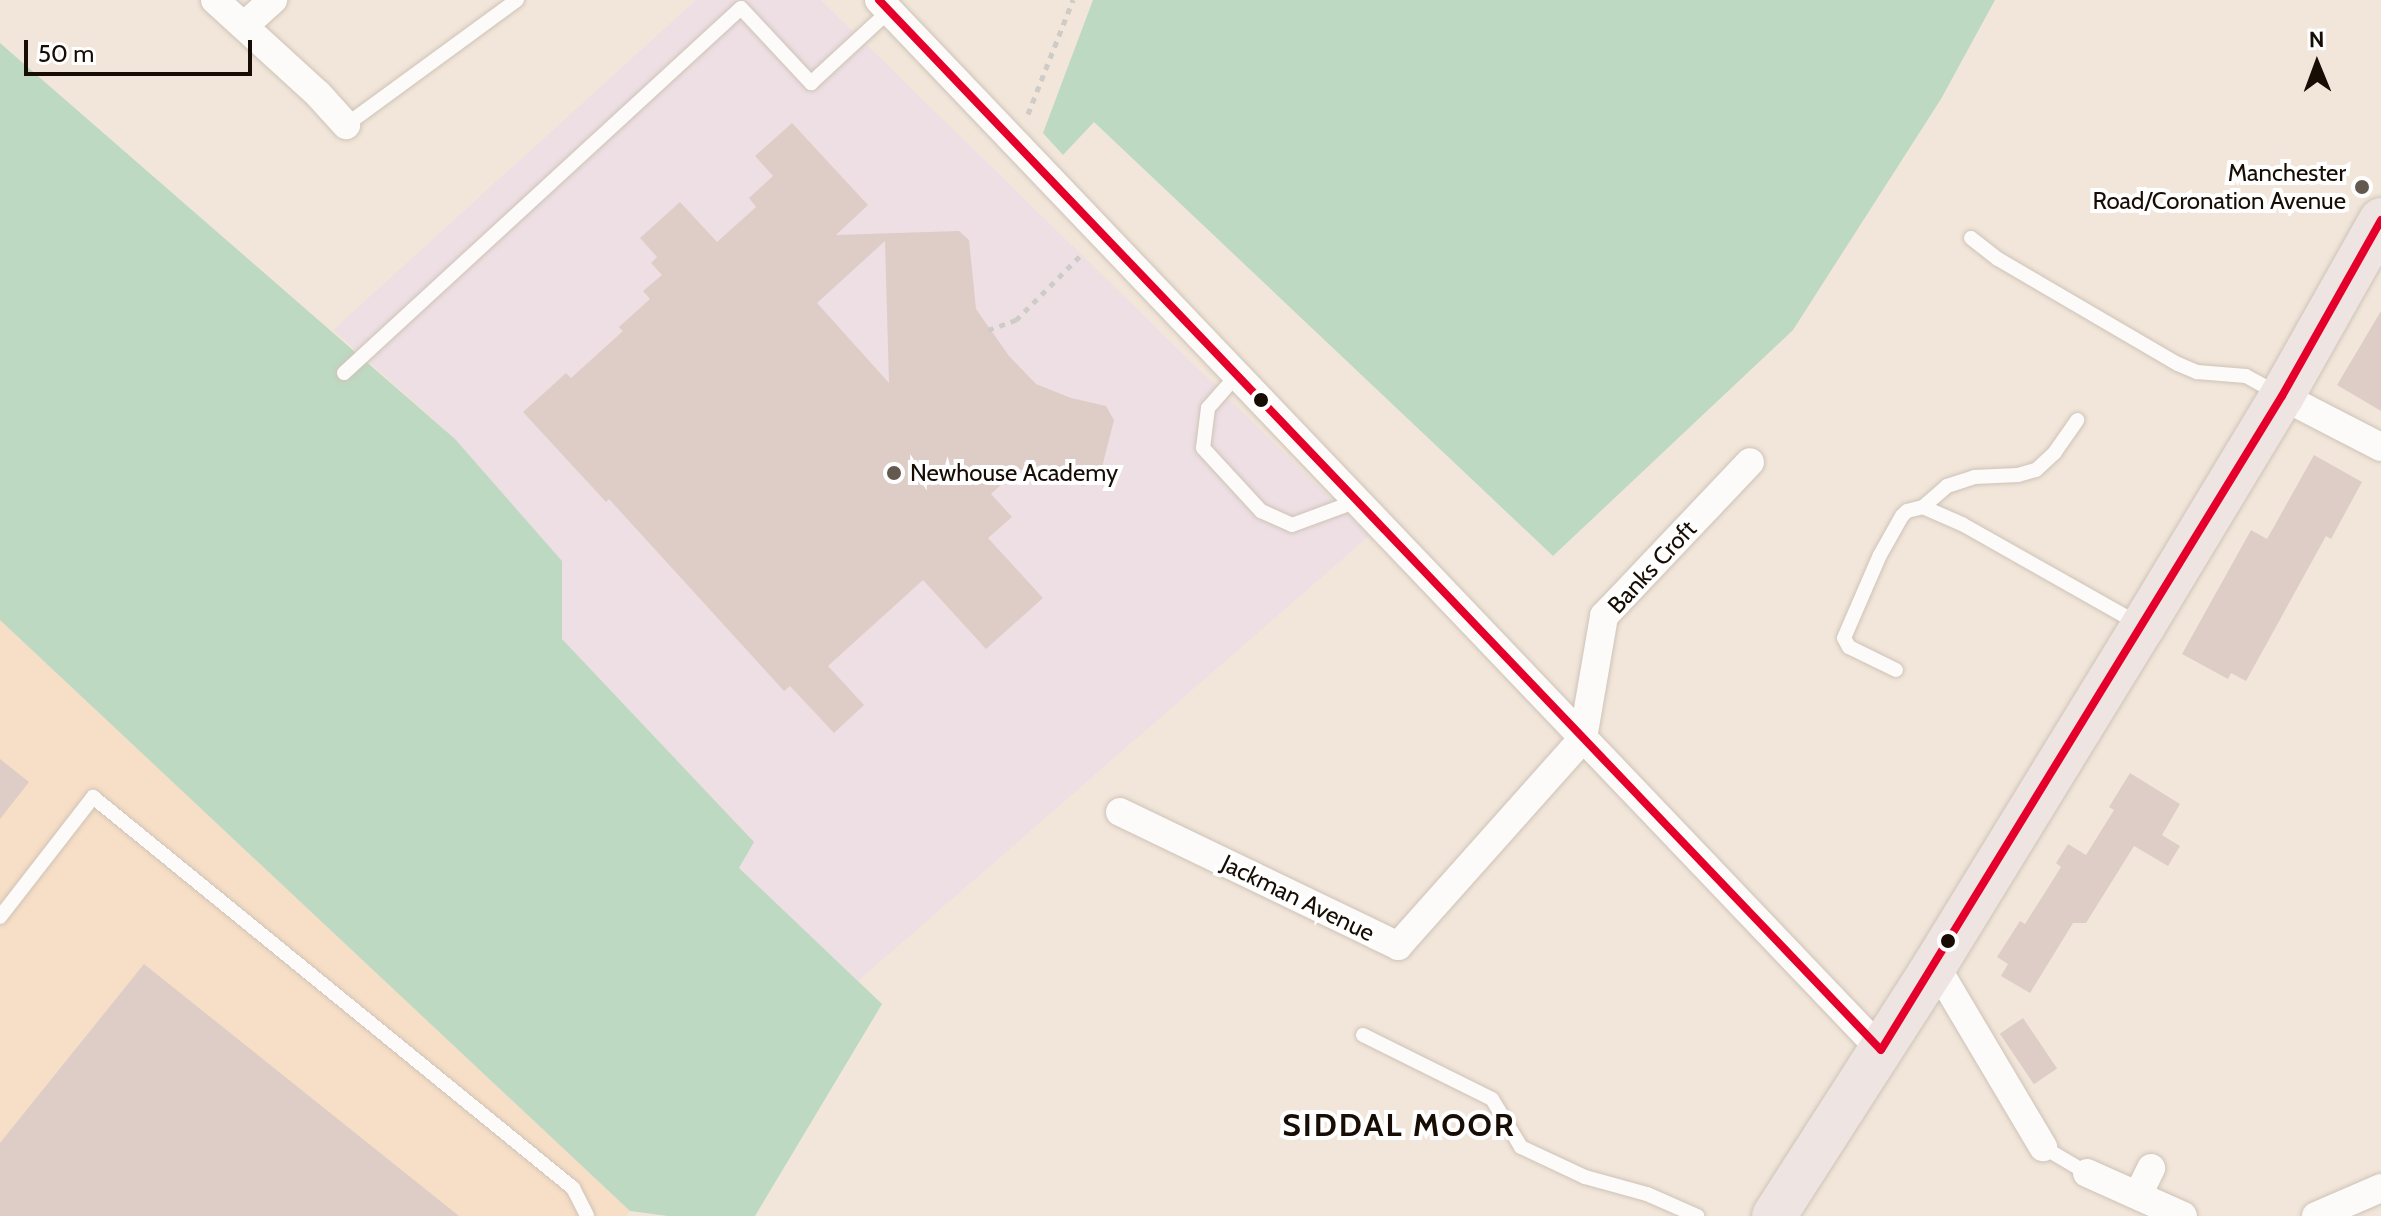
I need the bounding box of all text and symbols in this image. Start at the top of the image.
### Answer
scale bar [28,24,256,74]
north arrow [2277,24,2357,104]
text: N [2309,26,2325,53]
text: 50 m [38,39,94,68]
place label: Manchester Road/Coronation Avenue [2092,159,2346,215]
marker: Manchester Road/Coronation Avenue [2353,178,2371,196]
unlabelled marker [1253,392,1269,408]
place label: Newhouse Academy [910,459,1118,487]
marker: Newhouse Academy [885,464,903,482]
street label: Banks Croft [1602,515,1702,619]
street label: Jackman Avenue [1217,849,1379,947]
unlabelled marker [1940,933,1956,949]
district label: SIDDAL MOOR [1282,1106,1516,1144]

